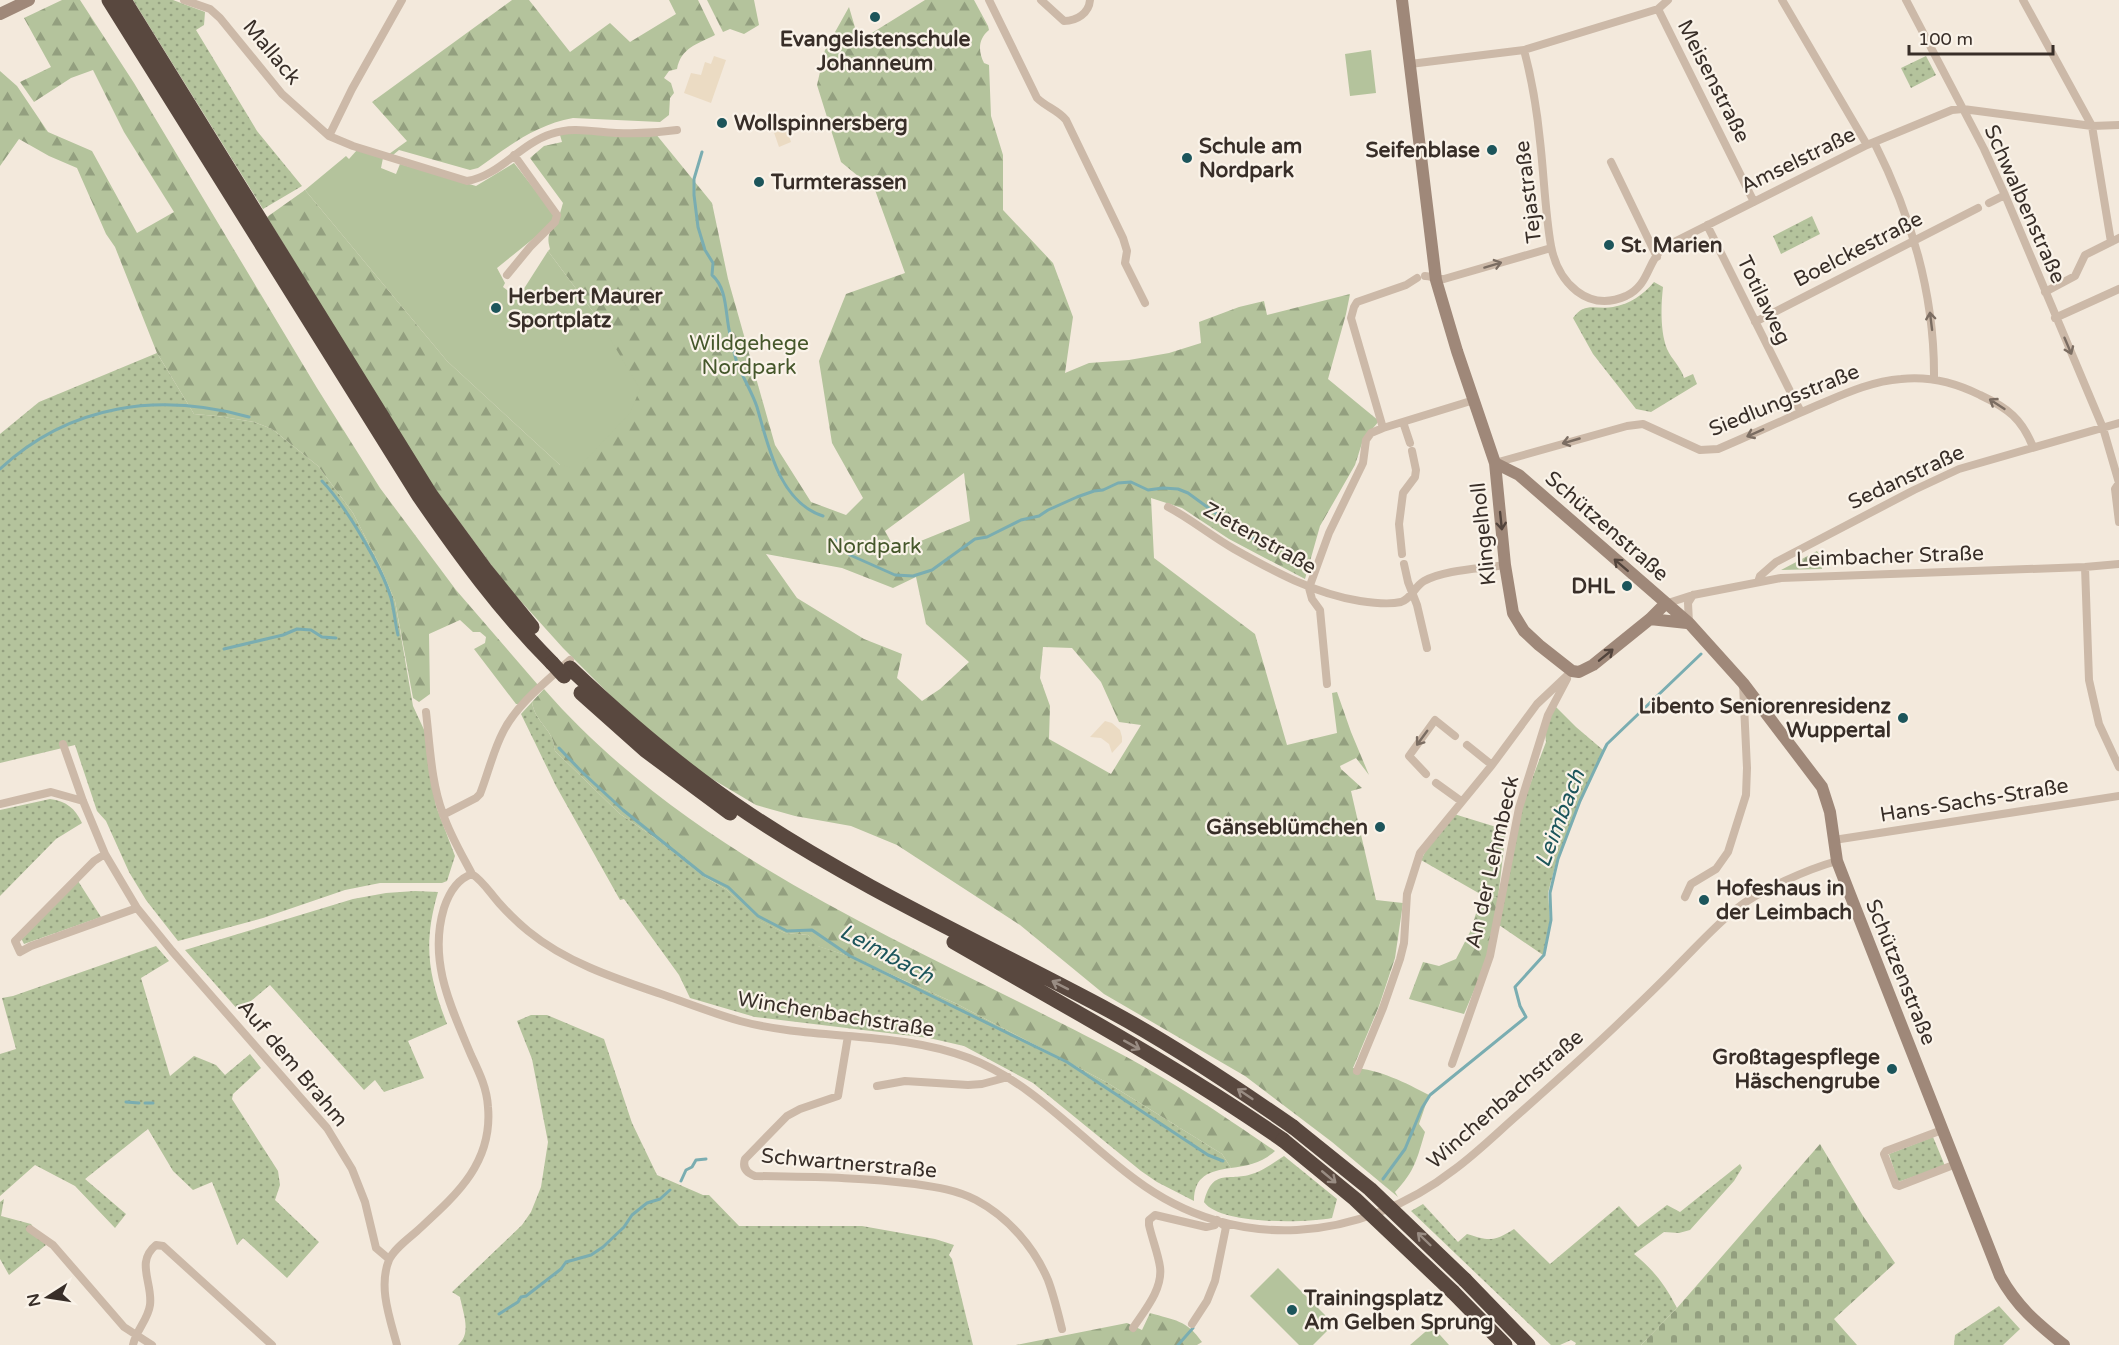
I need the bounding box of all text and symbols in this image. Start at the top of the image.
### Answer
marker: Evangelistenschule Johanneum [868,10,882,24]
street label: Mallack [237,15,306,90]
street label: Meisenstraße [1672,16,1755,147]
scale bar [1909,18,2053,56]
place label: Evangelistenschule Johanneum [780,27,970,76]
text: 100 m [1918,28,1973,50]
place label: Wollspinnersberg [734,111,908,136]
marker: Wollspinnersberg [715,116,729,130]
street label: Schwalbenstraße [1978,121,2071,287]
street label: Amselstraße [1737,122,1860,199]
place label: Schule am Nordpark [1199,134,1302,183]
place label: Seifenblase [1366,138,1480,163]
street label: Tejastraße [1510,139,1547,245]
marker: Seifenblase [1485,143,1499,157]
marker: Schule am Nordpark [1180,151,1194,165]
place label: Turmterassen [770,170,907,195]
marker: Turmterassen [752,175,766,189]
street label: Boelckestraße [1790,206,1927,293]
place label: St. Marien [1621,233,1722,258]
marker: St. Marien [1602,238,1616,252]
street label: Totilaweg [1731,252,1796,349]
one-way arrow [1483,259,1502,270]
place label: Herbert Maurer Sportplatz [508,284,664,333]
marker: Herbert Maurer Sportplatz [489,301,503,315]
one-way arrow [1926,312,1937,331]
park label: Wildgehege Nordpark [689,331,809,380]
one-way arrow [2062,336,2074,354]
street label: Siedlungsstraße [1705,359,1863,442]
one-way arrow [1989,398,2006,410]
one-way arrow [1746,428,1764,440]
one-way arrow [1562,436,1581,448]
street label: Sedanstraße [1844,440,1968,515]
street label: Schützenstraße [1540,466,1674,587]
street label: Klingelholl [1466,481,1501,587]
street label: Zietenstraße [1199,497,1321,580]
one-way arrow [1496,511,1507,531]
park label: Nordpark [827,534,921,559]
street label: Leimbacher Straße [1796,541,1984,572]
one-way arrow [1614,558,1629,572]
place label: DHL [1571,574,1616,599]
marker: DHL [1620,579,1634,593]
one-way arrow [1598,648,1614,661]
place label: Libento Seniorenresidenz Wuppertal [1639,694,1892,743]
marker: Libento Seniorenresidenz Wuppertal [1896,711,1910,725]
one-way arrow [1416,729,1428,745]
water label: Leimbach [1529,765,1591,871]
street label: An der Lehmbeck [1460,773,1524,951]
street label: Hans-Sachs-Straße [1878,773,2070,828]
place label: Gänseblümchen [1206,815,1368,840]
marker: Gänseblümchen [1373,820,1387,834]
place label: Hofeshaus in der Leimbach [1716,876,1852,925]
marker: Hofeshaus in der Leimbach [1697,893,1711,907]
street label: Schützenstraße [1860,896,1941,1049]
water label: Leimbach [835,918,938,990]
one-way arrow [1051,979,1069,990]
street label: Winchenbachstraße [736,987,936,1042]
street label: Auf dem Brahm [232,995,353,1132]
street label: Winchenbachstraße [1422,1025,1589,1174]
one-way arrow [1123,1039,1140,1051]
place label: Großtagespflege Häschengrube [1712,1045,1880,1094]
marker: Großtagespflege Häschengrube [1885,1062,1899,1076]
one-way arrow [1237,1087,1254,1099]
street label: Schwartnerstraße [760,1143,938,1184]
one-way arrow [1321,1170,1336,1184]
one-way arrow [1416,1232,1431,1246]
north arrow [18,1267,78,1327]
place label: Trainingsplatz Am Gelben Sprung [1303,1286,1494,1335]
text: N [23,1292,45,1308]
marker: Trainingsplatz Am Gelben Sprung [1285,1303,1299,1317]

